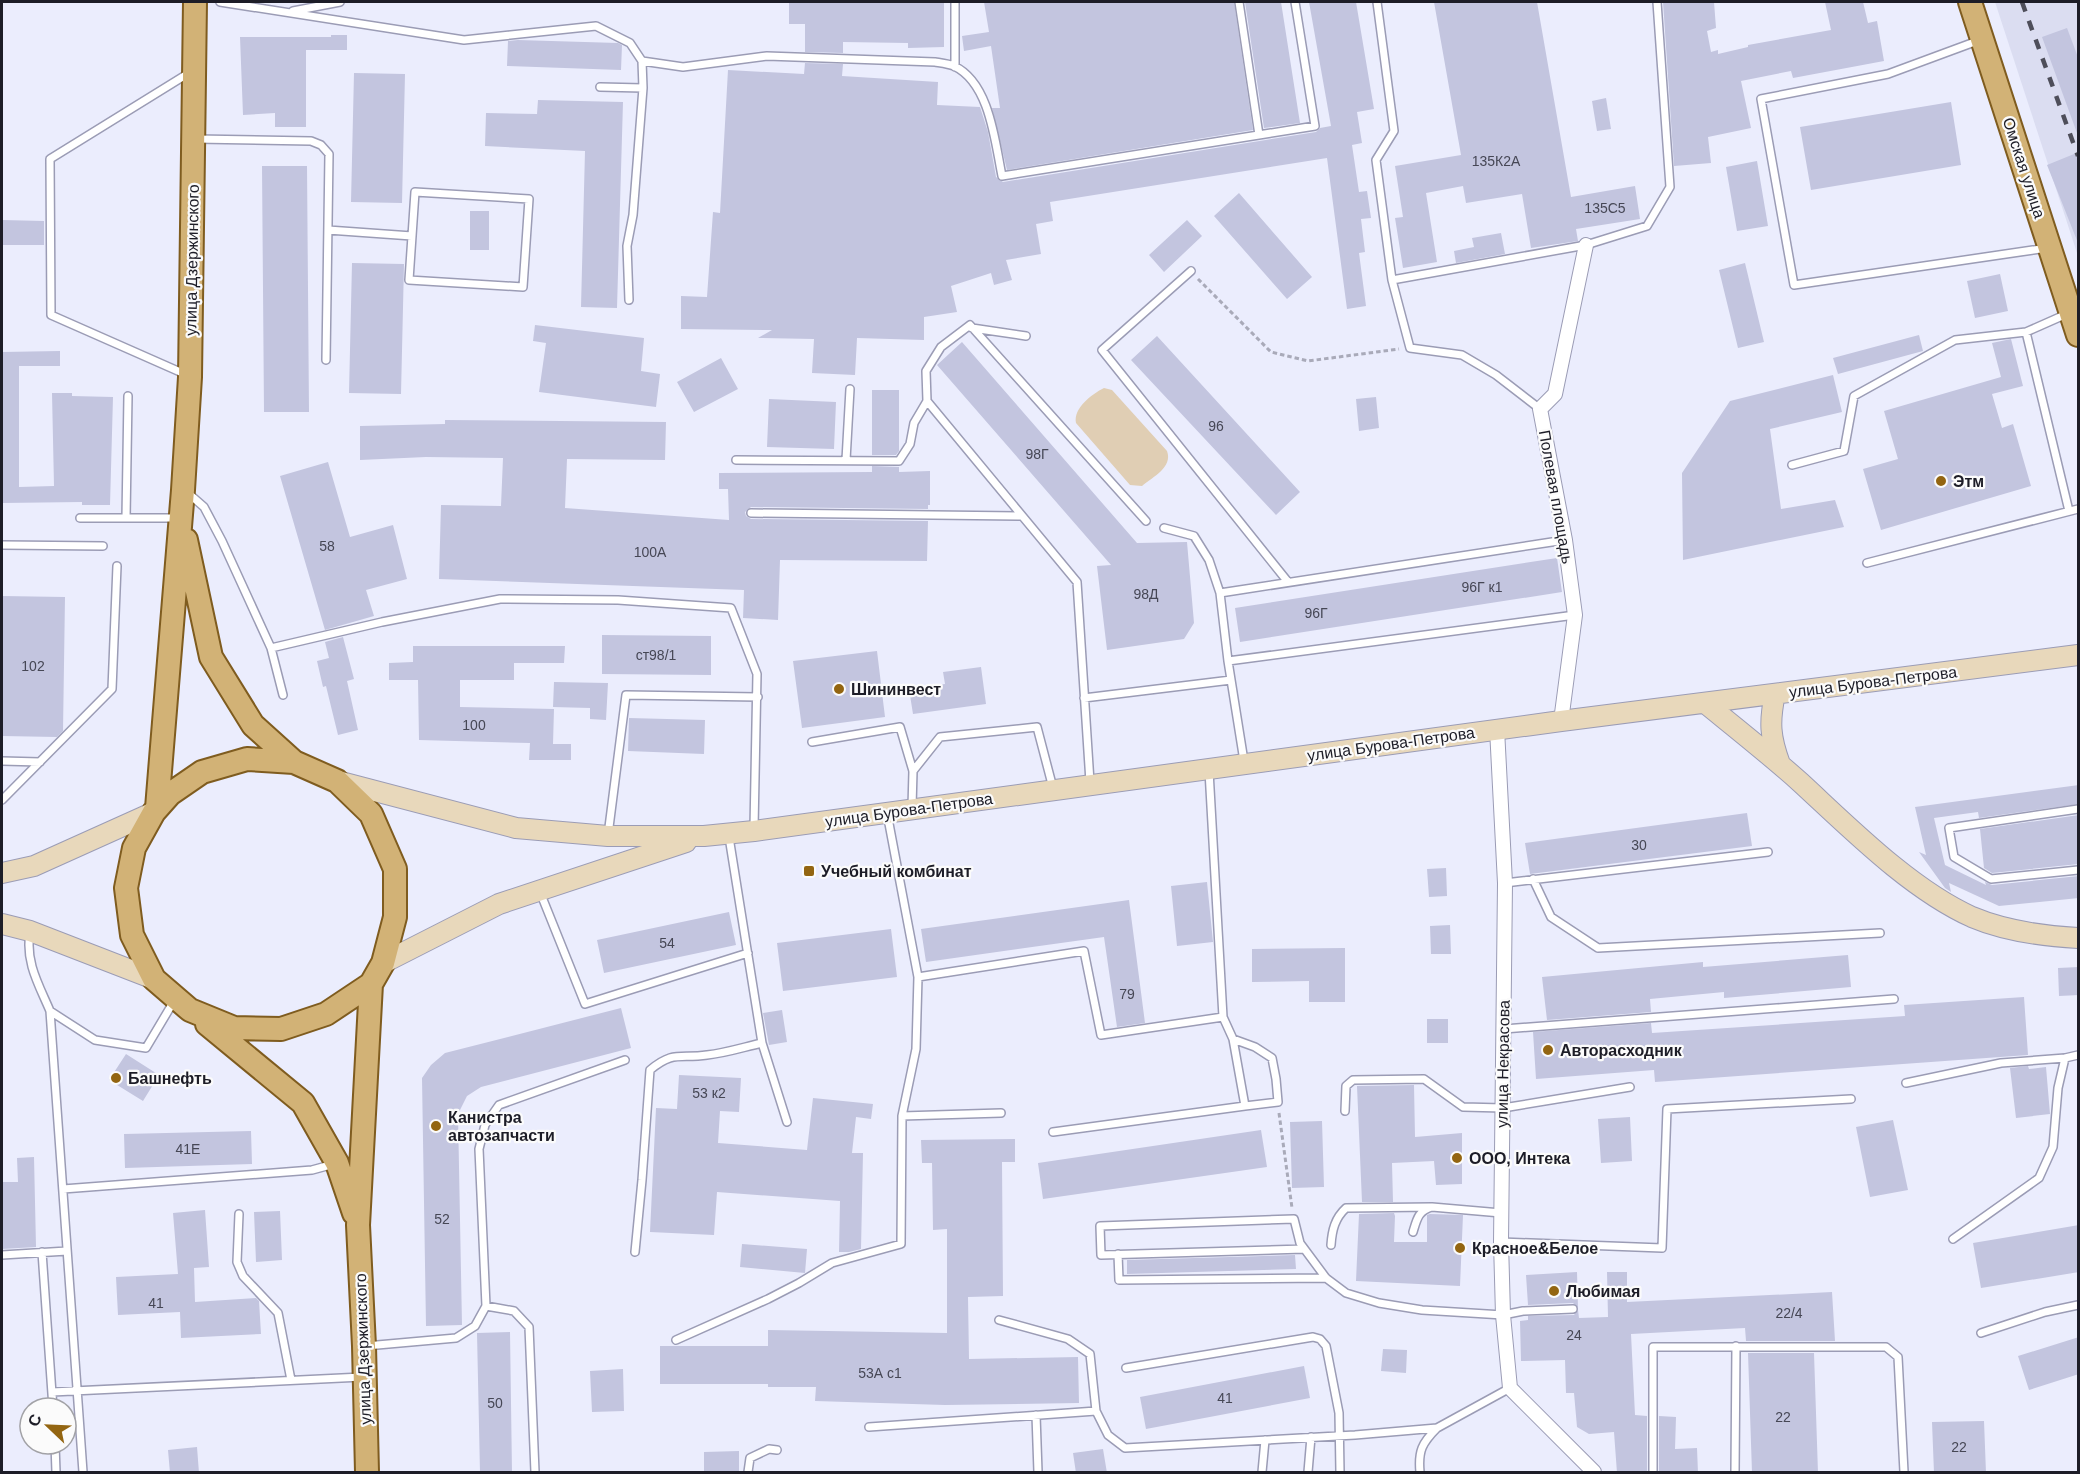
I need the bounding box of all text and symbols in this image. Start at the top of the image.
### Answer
street label: Омская улица [2000,116,2048,221]
house number: 135К2А [1472,153,1521,169]
street label: улица Дзержинского [182,184,202,336]
house number: 135C5 [1584,200,1626,216]
house number: 96 [1208,418,1224,434]
street label: Полевая площадь [1536,429,1576,565]
house number: 98Г [1025,446,1049,462]
place label: Этм [1953,473,1984,490]
marker: Этм [1934,474,1948,488]
house number: 58 [319,538,335,554]
house number: 100А [634,544,667,560]
house number: 96Г к1 [1462,579,1503,595]
house number: 98Д [1133,586,1159,602]
house number: 96Г [1304,605,1328,621]
house number: ст98/1 [636,647,677,663]
house number: 102 [21,658,45,674]
street label: улица Бурова-Петрова [1788,663,1958,701]
place label: Шининвест [851,681,941,698]
marker: Шининвест [832,682,846,696]
house number: 100 [462,717,486,733]
street label: улица Бурова-Петрова [1306,724,1476,764]
street label: улица Бурова-Петрова [824,790,994,830]
house number: 30 [1631,837,1647,853]
place label: Учебный комбинат [821,863,972,880]
marker: Учебный комбинат [802,864,816,878]
house number: 54 [659,935,675,951]
house number: 79 [1119,986,1135,1002]
street label: улица Некрасова [1493,1000,1513,1128]
place label: Авторасходник [1560,1042,1683,1059]
marker: Авторасходник [1541,1043,1555,1057]
place label: Башнефть [128,1070,212,1087]
marker: Башнефть [109,1071,123,1085]
house number: 53 к2 [692,1085,726,1101]
place label: Канистра автозапчасти [448,1109,555,1144]
marker: Канистра автозапчасти [429,1119,443,1133]
house number: 41Е [176,1141,200,1157]
place label: ООО, Интека [1469,1150,1570,1167]
marker: ООО, Интека [1450,1151,1464,1165]
house number: 52 [434,1211,450,1227]
place label: Красное&Белое [1472,1240,1598,1257]
marker: Красное&Белое [1453,1241,1467,1255]
street label: улица Дзержинского [352,1273,374,1425]
place label: Любимая [1566,1283,1640,1300]
marker: Любимая [1547,1284,1561,1298]
house number: 41 [148,1295,164,1311]
house number: 22/4 [1775,1305,1803,1321]
house number: 24 [1566,1327,1582,1343]
house number: 53А с1 [858,1365,902,1381]
house number: 41 [1217,1390,1233,1406]
house number: 50 [487,1395,503,1411]
north arrow [18,1396,78,1456]
house number: 22 [1775,1409,1791,1425]
text: С [25,1411,45,1429]
house number: 22 [1951,1439,1967,1455]

